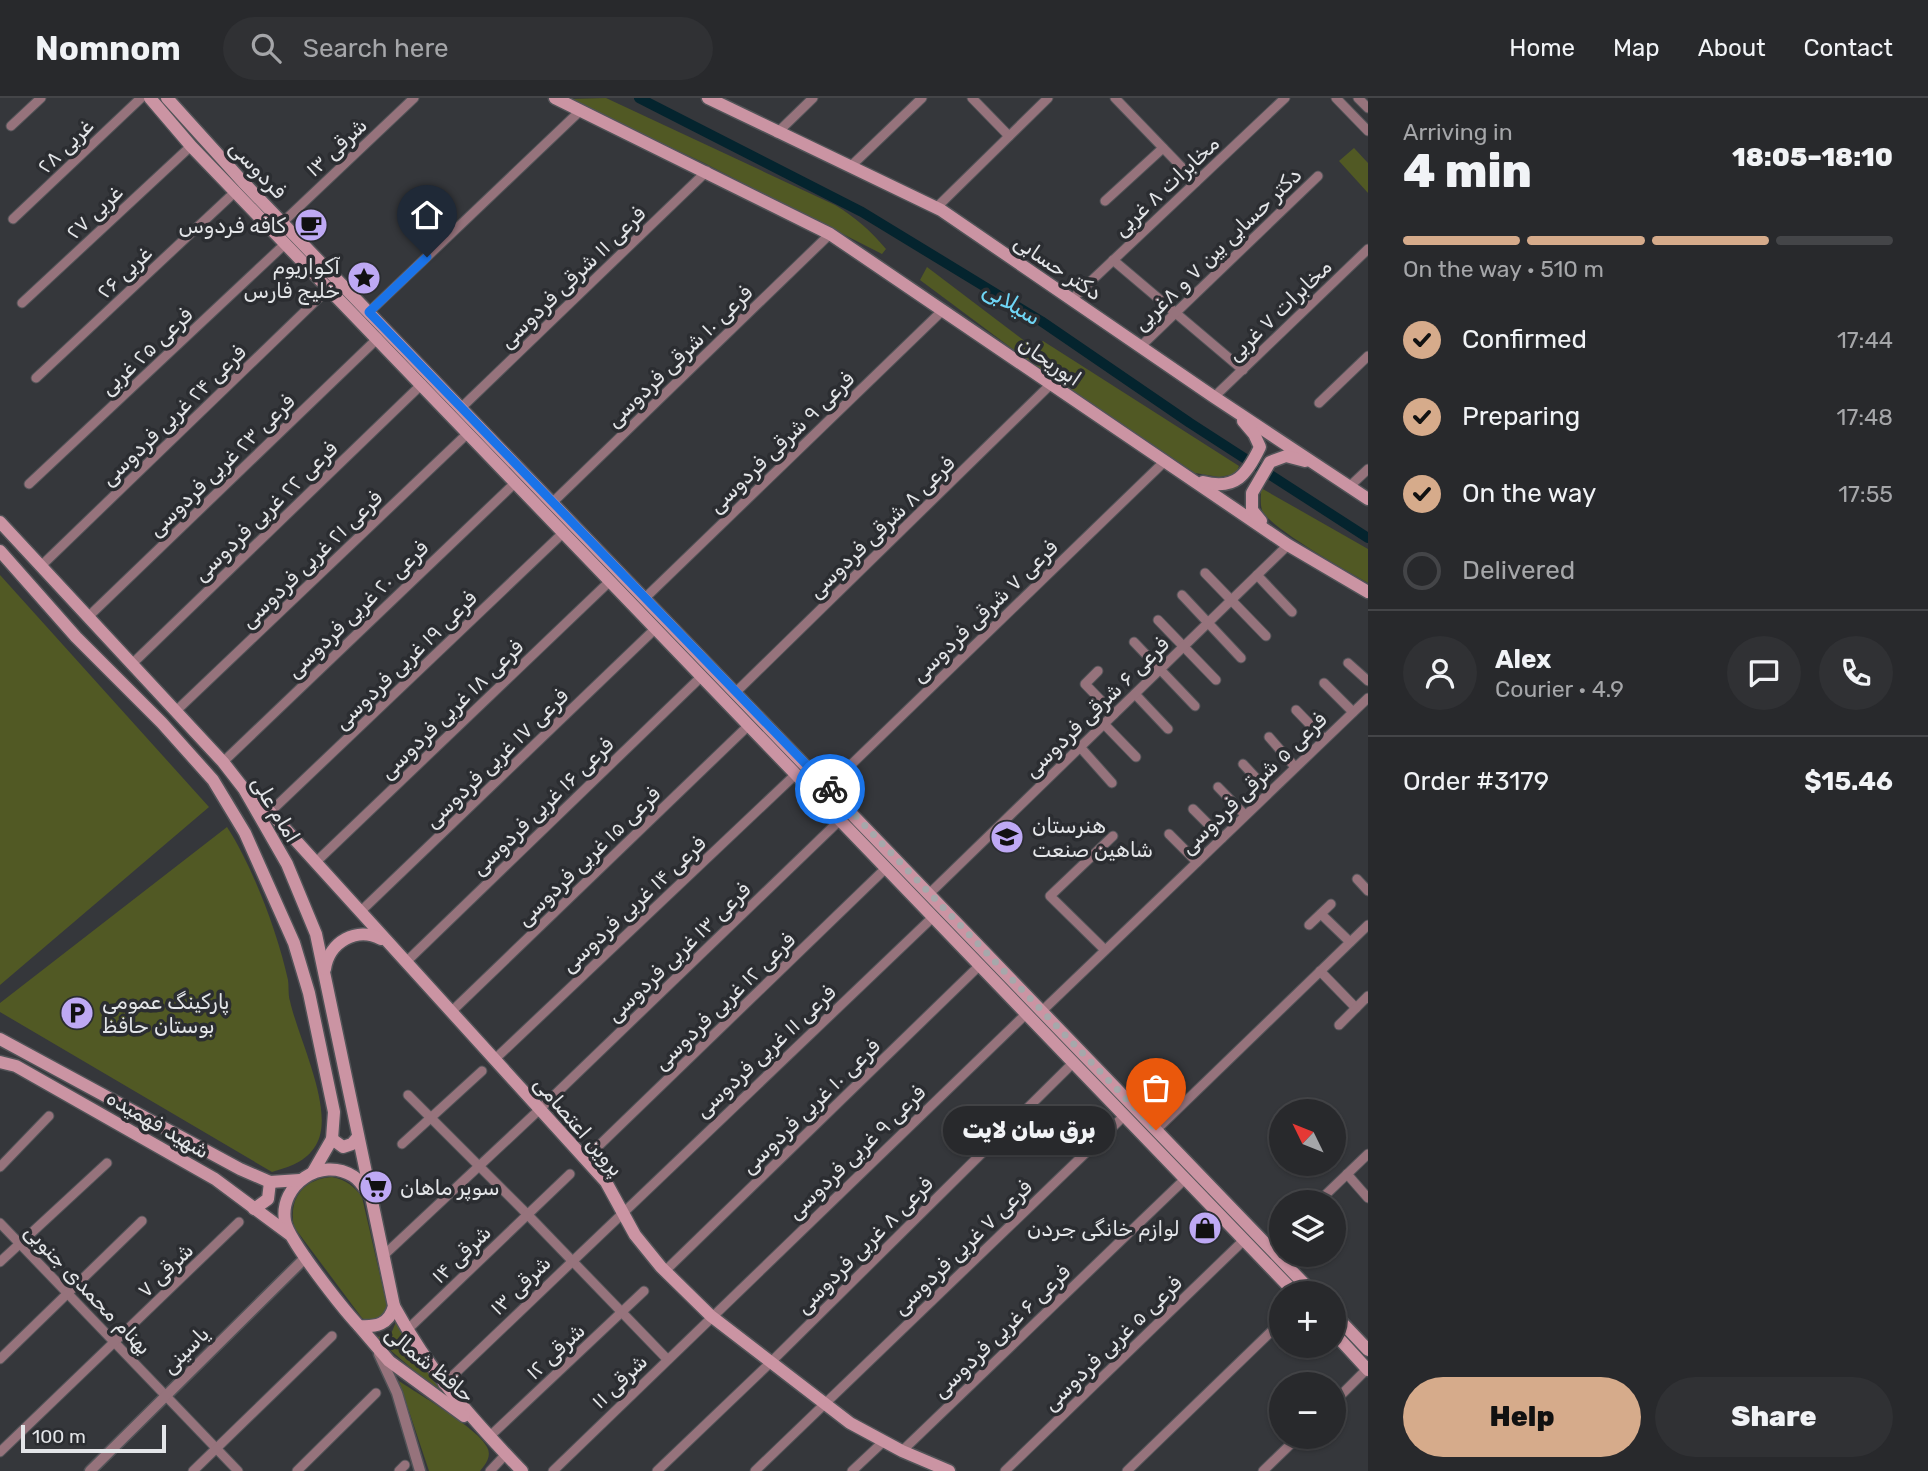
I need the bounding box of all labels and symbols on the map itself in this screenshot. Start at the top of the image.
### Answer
street label: ۱۳ شرقی [300,112,372,182]
street label: ۲۸ غربی [32,113,98,179]
street label: مخابرات ۸ غربی [1108,130,1224,242]
street label: فردوسی [223,135,292,204]
street label: دکتر حسابی بین ۷ و ۸غربی [1128,162,1307,337]
street label: ۲۷ غربی [61,180,127,244]
pin [397,185,457,257]
street label: فرعی ۱۱ شرقی فردوسی [494,201,651,354]
cafe icon: کافه فردوس [292,206,330,244]
place label: کافه فردوس [178,213,287,239]
street label: دکتر حسابی [1009,229,1107,305]
street label: ۲۶ غربی [91,240,157,304]
place label: آکواریوم خلیج فارس [244,254,340,305]
street label: مخابرات ۷ غربی [1221,254,1337,366]
place icon: آکواریوم خلیج فارس [345,259,383,297]
water label: سیلابی [978,275,1046,331]
street label: فرعی ۱۰ شرقی فردوسی [601,280,758,433]
street label: فرعی ۲۵ غربی [95,302,197,400]
street label: ابوریحان [1014,331,1086,391]
street label: فرعی ۲۴ غربی فردوسی [95,339,252,492]
street label: فرعی ۹ شرقی فردوسی [703,366,860,519]
street label: فرعی ۲۳ غربی فردوسی [142,388,300,542]
street label: فرعی ۲۲ غربی فردوسی [188,436,343,587]
street label: فرعی ۸ شرقی فردوسی [803,451,960,604]
street label: فرعی ۲۱ غربی فردوسی [235,485,388,634]
street label: فرعی ۲۰ غربی فردوسی [281,535,434,684]
street label: فرعی ۷ شرقی فردوسی [906,535,1063,688]
street label: فرعی ۱۹ غربی فردوسی [328,585,482,735]
street label: فرعی ۶ شرقی فردوسی [1018,631,1175,783]
street label: فرعی ۱۸ غربی فردوسی [374,634,529,785]
street label: فرعی ۱۷ غربی فردوسی [419,683,574,834]
street label: فرعی ۵ شرقی فردوسی [1175,707,1332,860]
street label: فرعی ۱۶ غربی فردوسی [466,732,619,881]
courier [795,754,865,824]
street label: امام علی [246,771,306,847]
street label: فرعی ۱۵ غربی فردوسی [511,781,666,932]
place label: هنرستان شاهین صنعت [1032,813,1153,862]
school or university icon: هنرستان شاهین صنعت [988,818,1026,856]
street label: فرعی ۱۴ غربی فردوسی [555,830,711,978]
street label: فرعی ۱۳ غربی فردوسی [601,877,756,1028]
street label: فرعی ۱۲ غربی فردوسی [648,927,801,1076]
street label: فرعی ۱۱ غربی فردوسی [689,979,841,1123]
place label: پارکینگ عمومی بوستان حافظ [102,989,229,1038]
parking icon: پارکینگ عمومی بوستان حافظ [58,994,96,1032]
street label: فرعی ۱۰ غربی فردوسی [735,1033,886,1179]
pin [1126,1058,1186,1130]
street label: پروین اعتصامی [527,1071,629,1182]
street label: فرعی ۹ غربی فردوسی [782,1080,931,1225]
street label: شهید فهمیده [102,1085,214,1163]
north arrow [1269,1099,1346,1176]
callout: برق سان لایت [942,1105,1114,1154]
supermarket icon: سوپر ماهان [357,1168,395,1206]
street label: فرعی ۸ غربی فردوسی [790,1171,939,1320]
street label: فرعی ۷ غربی فردوسی [887,1174,1038,1321]
place label: سوپر ماهان [400,1175,500,1202]
shop icon: لوازم خانگی جردن [1186,1209,1224,1247]
place label: لوازم خانگی جردن [1027,1216,1180,1242]
street label: بهنام محمدی جنوبی [19,1218,157,1360]
street label: ۱۴ شرقی [426,1220,496,1288]
street label: ۷ شرقی [132,1237,198,1303]
street label: ۱۳ شرقی [484,1250,556,1320]
street label: فرعی ۶ غربی فردوسی [927,1259,1076,1404]
street label: فرعی ۵ غربی فردوسی [1037,1270,1188,1417]
street label: ۱۲ شرقی [520,1317,590,1385]
street label: حافظ شمالی [380,1320,480,1408]
street label: یاسینی [156,1321,214,1379]
street label: ۱۱ شرقی [586,1348,652,1414]
scale bar [21,1422,166,1454]

